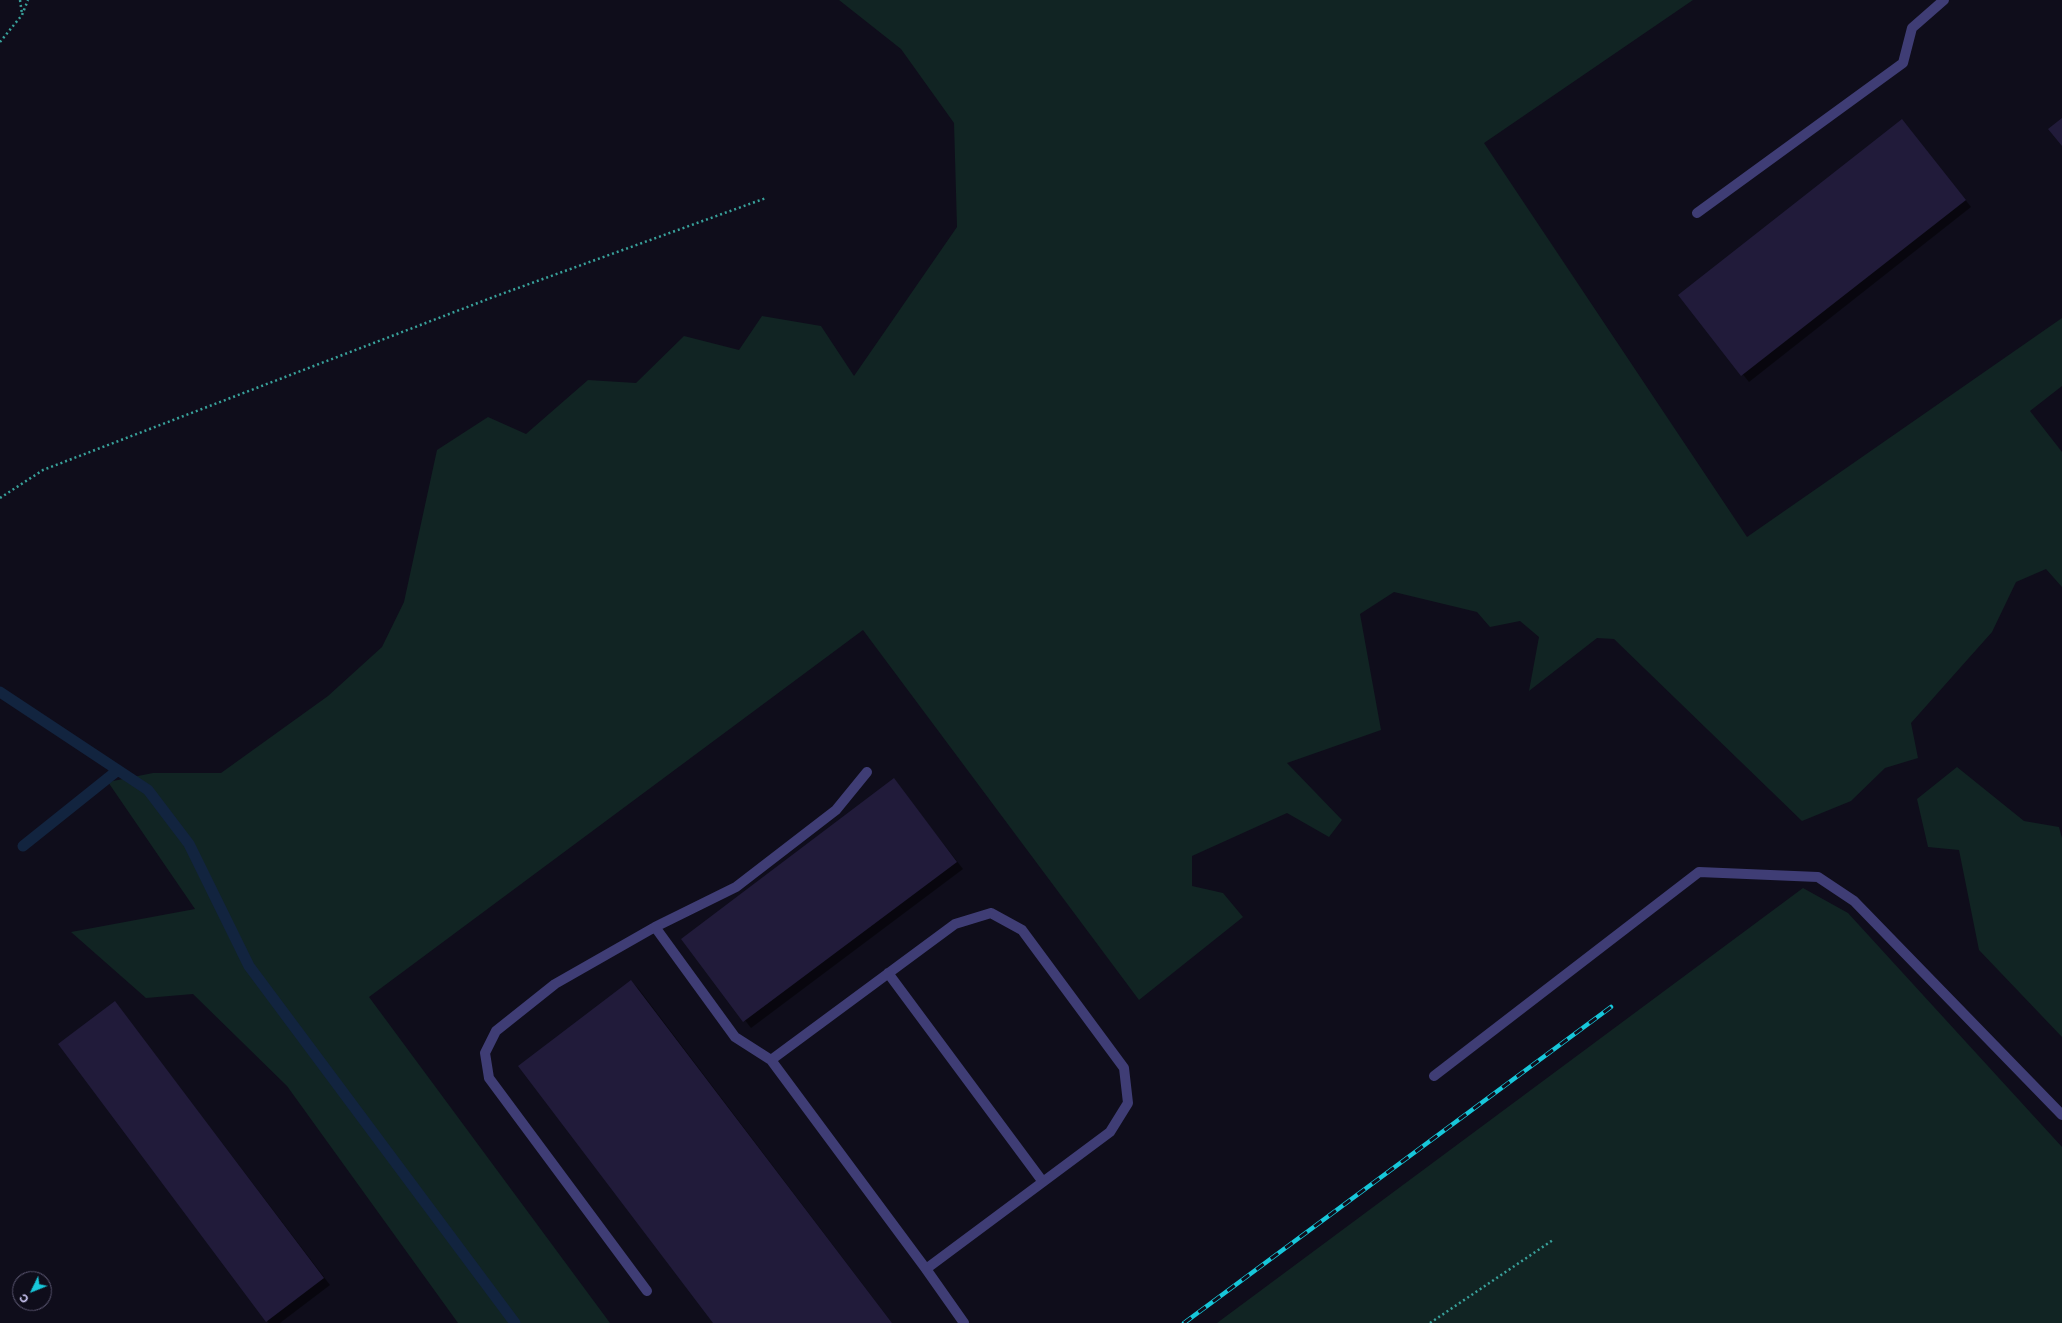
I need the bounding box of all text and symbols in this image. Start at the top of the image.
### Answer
north arrow [12,1271,52,1311]
text: С [16,1291,32,1306]

